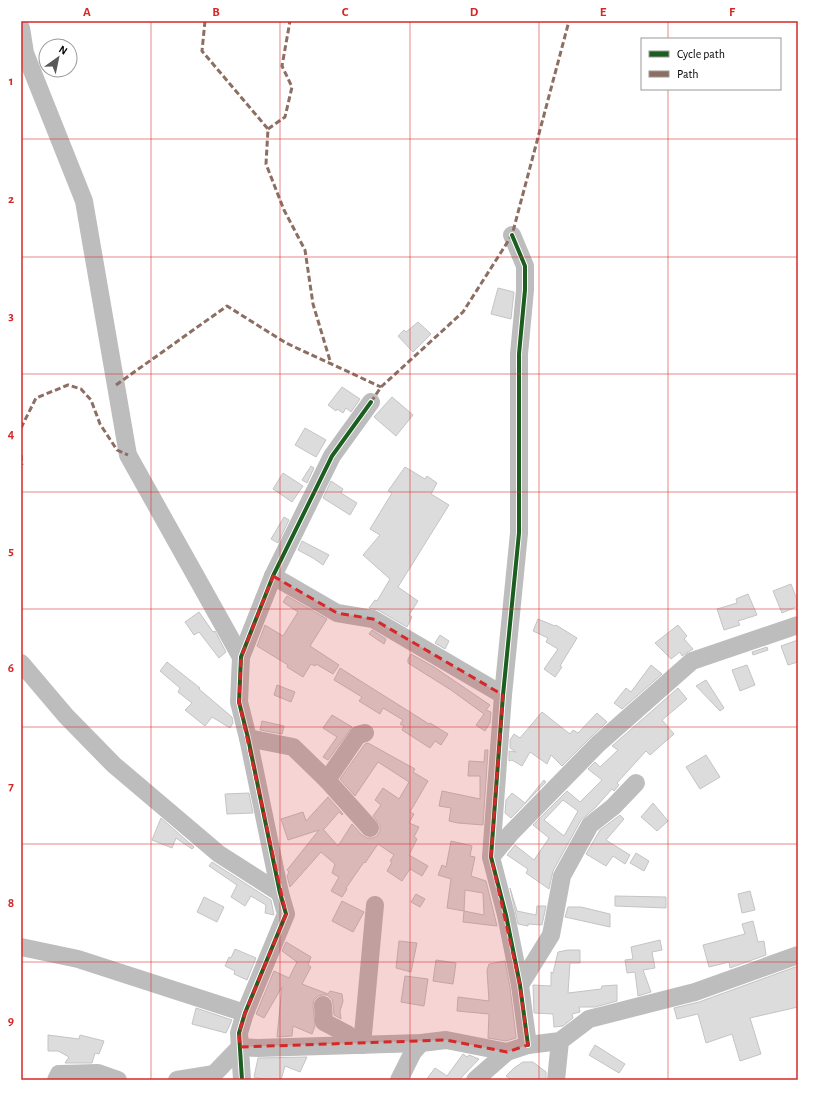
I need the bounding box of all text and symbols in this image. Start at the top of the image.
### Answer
text: A [83,6,91,19]
text: B [212,6,220,19]
text: C [342,6,349,19]
text: D [470,6,479,19]
text: E [600,6,607,19]
text: F [729,6,736,19]
north arrow [38,38,78,78]
legend [641,38,781,90]
text: N [57,43,69,57]
text: Cycle path [677,48,725,61]
text: Path [677,68,699,80]
text: 1 [9,75,13,88]
text: 2 [8,193,14,206]
text: 3 [8,310,14,323]
text: 4 [8,428,15,441]
text: 5 [8,545,14,558]
text: 6 [8,662,14,675]
text: 7 [8,780,14,793]
text: 8 [8,897,14,910]
text: 9 [8,1015,14,1028]

